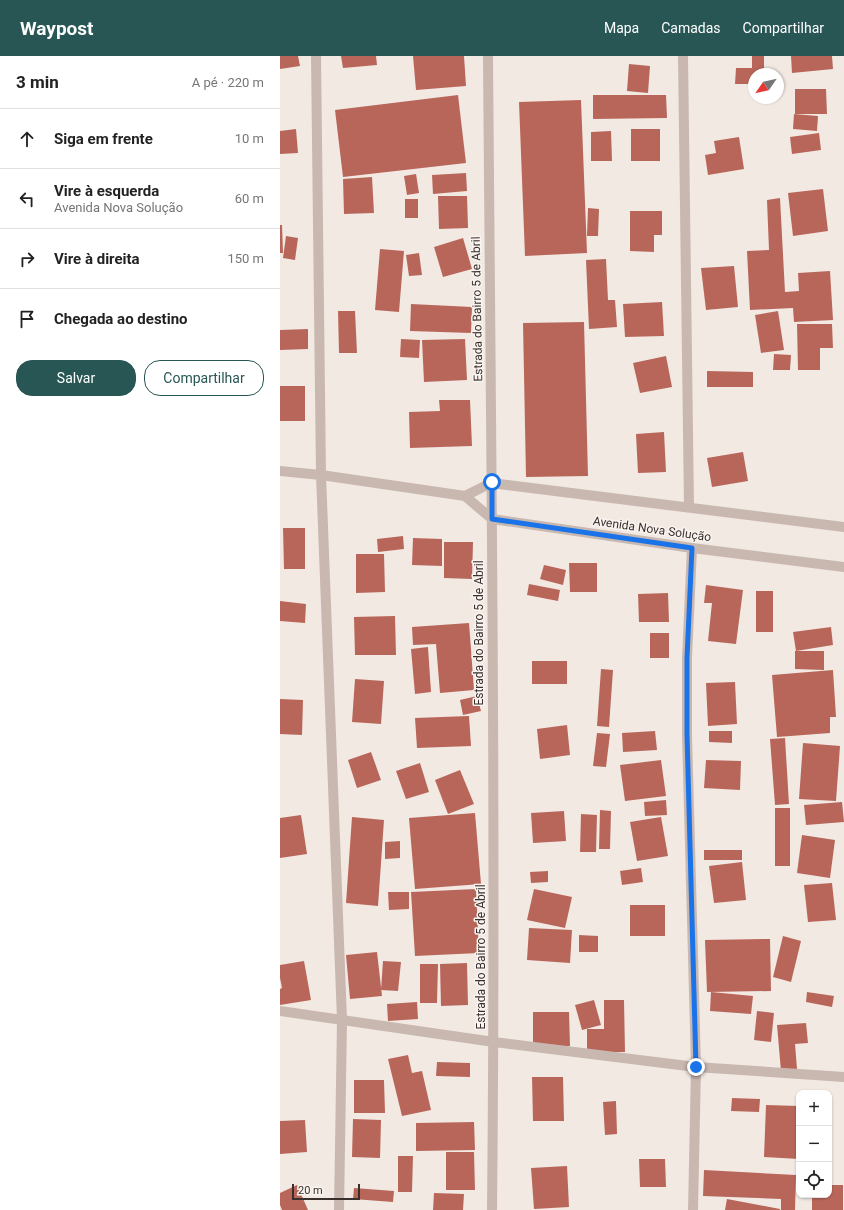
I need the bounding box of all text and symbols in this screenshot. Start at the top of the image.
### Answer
text: Waypost [20,17,94,40]
text: Mapa [604,20,639,36]
text: Camadas [661,20,721,36]
text: Compartilhar [743,20,824,36]
north arrow [748,68,784,104]
text: 3 min [16,72,59,92]
text: A pé · 220 m [192,75,264,90]
icon: ahead [16,128,38,150]
text: Siga em frente [54,130,153,148]
text: 10 m [235,131,264,146]
text: Vire à esquerda [54,182,159,200]
icon: left [16,188,38,210]
text: 60 m [235,191,264,206]
text: Avenida Nova Solução [54,200,183,215]
street label: Estrada do Bairro 5 de Abril [469,236,485,382]
icon: right [16,248,38,270]
text: Vire à direita [54,250,140,268]
text: 150 m [227,251,264,266]
icon: arrive [16,308,38,330]
text: Chegada ao destino [54,310,188,328]
button: Salvar [16,360,136,396]
button: Compartilhar [144,360,264,396]
route start [483,473,501,491]
street label: Avenida Nova Solução [592,514,712,544]
street label: Estrada do Bairro 5 de Abril [472,560,486,706]
street label: Estrada do Bairro 5 de Abril [474,884,488,1030]
route end [687,1058,705,1076]
map controls [796,1090,832,1198]
button: + [796,1090,832,1126]
button: − [796,1126,832,1162]
button: locate [796,1162,832,1198]
scale bar [292,1182,360,1201]
text: 20 m [298,1184,323,1197]

